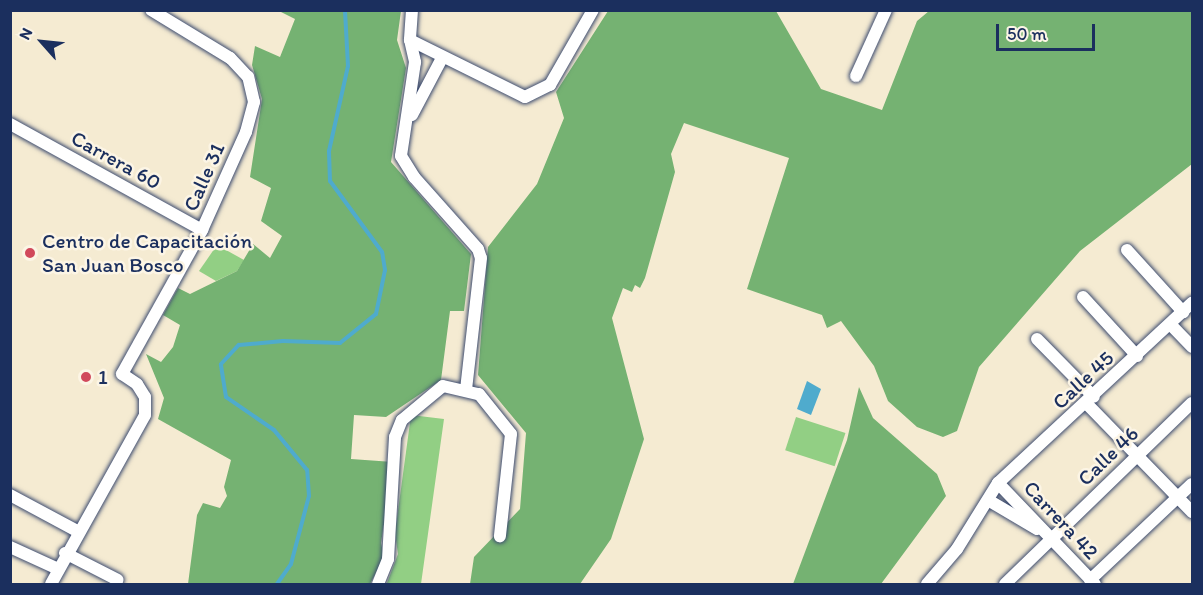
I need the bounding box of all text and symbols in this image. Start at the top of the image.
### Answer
north arrow [12,12,72,72]
scale bar [999,12,1098,50]
text: 50 m [1007,23,1047,45]
text: N [15,24,36,43]
street label: Carrera 60 [67,125,165,195]
street label: Calle 31 [178,139,230,215]
place label: Centro de Capacitación San Juan Bosco [42,228,252,278]
marker: Centro de Capacitación San Juan Bosco [23,246,37,260]
street label: Calle 45 [1047,345,1119,415]
place label: 1 [98,364,108,390]
marker: 1 [79,370,93,384]
street label: Calle 46 [1072,421,1144,491]
street label: Carrera 42 [1018,475,1104,565]

